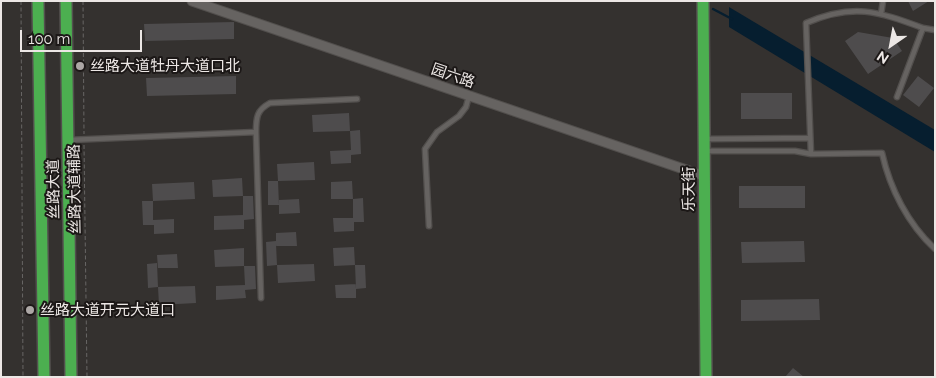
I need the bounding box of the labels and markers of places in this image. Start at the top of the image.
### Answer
place label: 丝路大道牡丹大道口北 [90,57,240,75]
marker: 丝路大道牡丹大道口北 [74,60,86,72]
place label: 丝路大道开元大道口 [40,301,175,319]
marker: 丝路大道开元大道口 [24,304,36,316]

